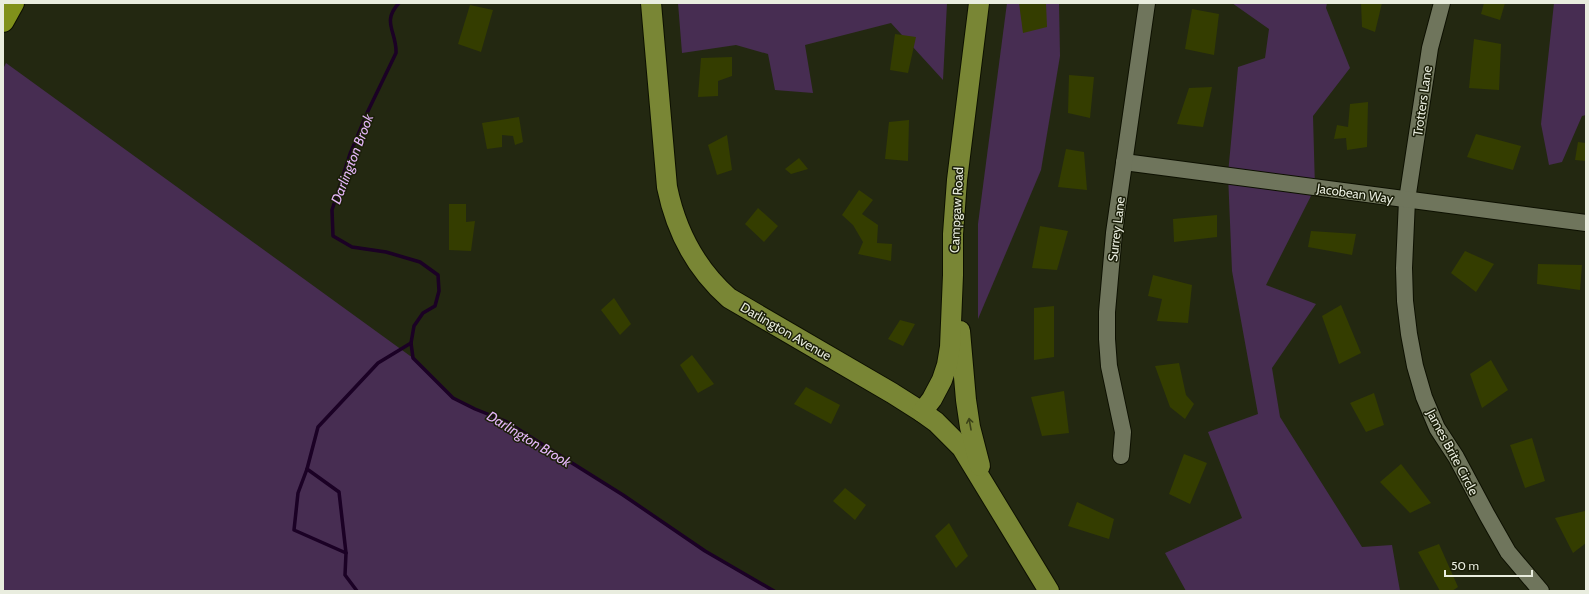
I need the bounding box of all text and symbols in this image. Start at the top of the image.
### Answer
street label: Trotters Lane [1409,64,1435,137]
water label: Darlington Brook [327,111,378,207]
street label: Campgaw Road [946,167,966,253]
street label: Jacobean Way [1315,180,1395,206]
street label: Surrey Lane [1104,195,1128,262]
street label: Darlington Avenue [738,299,835,364]
street label: James Brite Circle [1423,405,1483,498]
water label: Darlington Brook [484,407,575,472]
one-way arrow [966,418,974,431]
scale bar [1445,552,1532,578]
text: 50 m [1451,558,1479,573]

